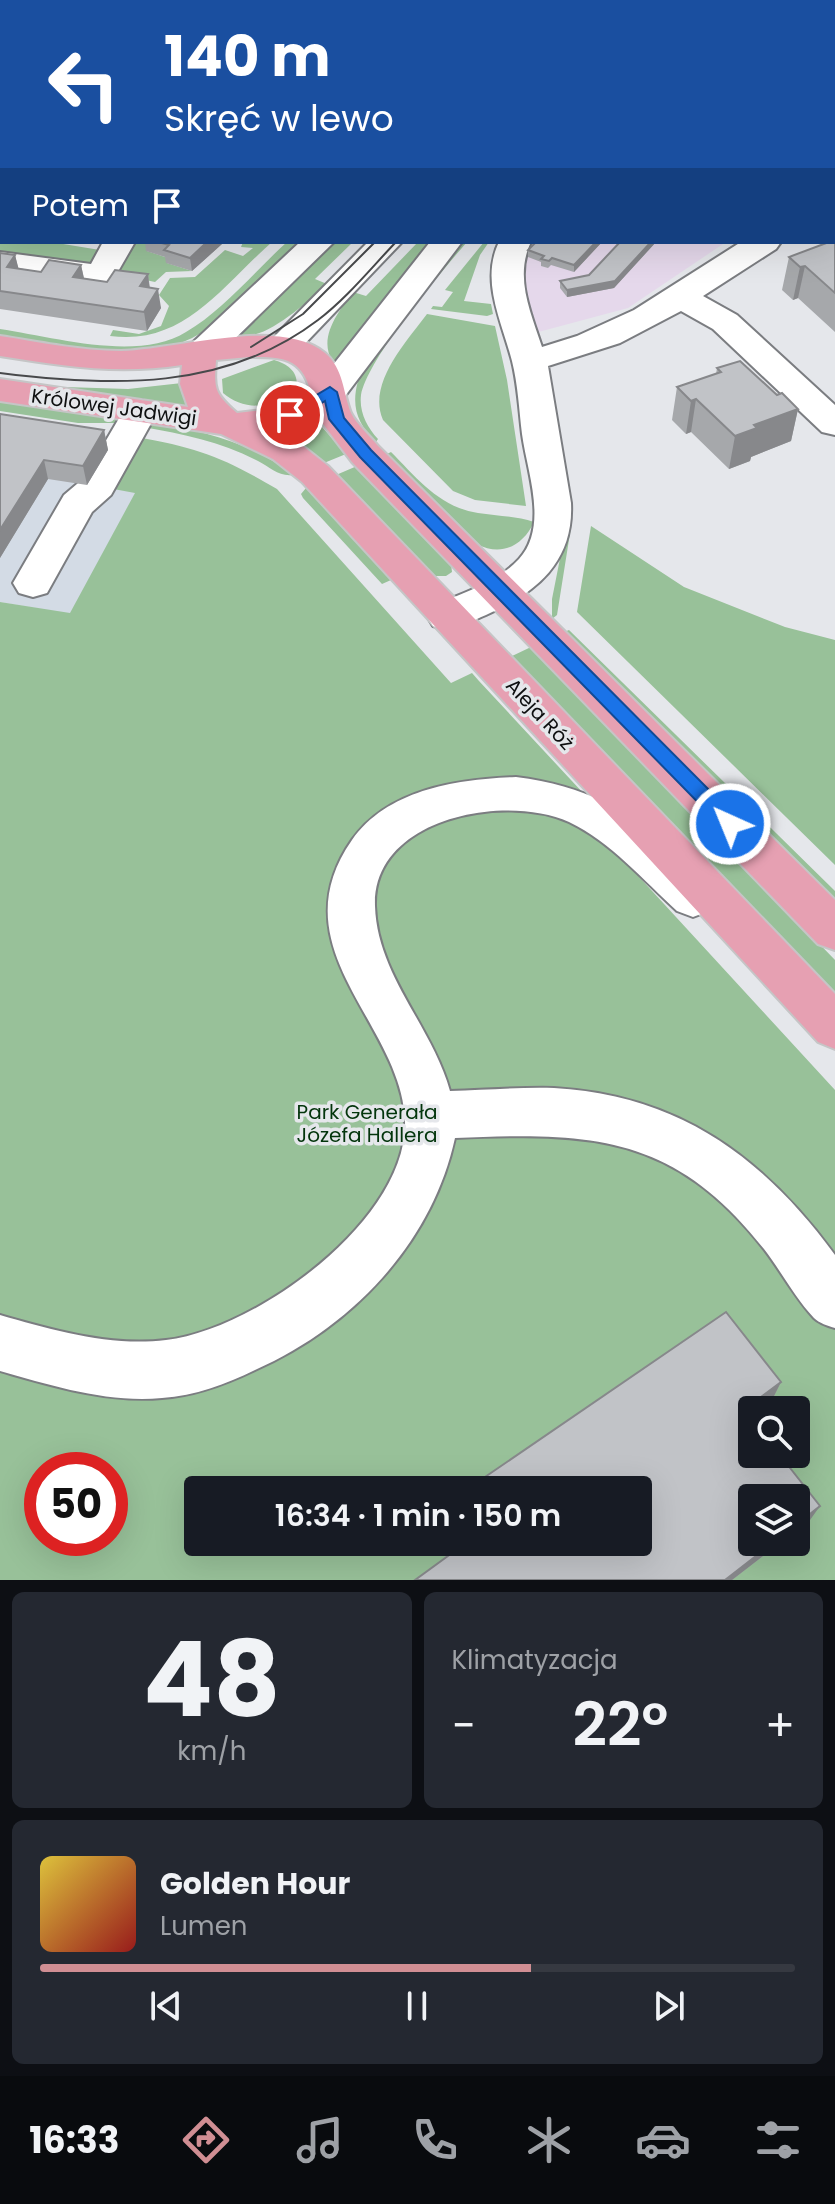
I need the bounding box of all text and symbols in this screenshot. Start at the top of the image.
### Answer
text: 140 m [164,17,331,96]
icon: left [32,32,136,136]
text: Skręć w lewo [164,93,394,144]
text: Potem [32,184,129,227]
icon: arrive [145,184,189,228]
pin [256,381,324,449]
street label: Królowej Jadwigi [30,382,198,432]
icon: arrive [268,393,312,437]
street label: Aleja Róż [500,672,580,756]
position arrow [688,782,772,866]
park label: Park Generała Józefa Hallera [297,1098,437,1149]
map controls [738,1396,810,1556]
button: search [738,1396,810,1468]
speed limit sign: 50 [24,1452,128,1556]
button: layers [738,1484,810,1556]
text: 16:34 · 1 min · 150 m [275,1494,561,1537]
text: 48 [143,1607,281,1752]
text: Klimatyzacja [452,1642,618,1678]
text: 22° [573,1683,668,1767]
text: − [452,1695,476,1756]
text: + [765,1695,795,1756]
text: km/h [177,1733,246,1769]
text: Golden Hour [160,1862,350,1905]
text: Lumen [160,1908,247,1944]
icon: previous [144,1984,188,2028]
icon: pause [395,1984,439,2028]
icon: next [647,1984,691,2028]
icon: directions [178,2112,234,2168]
icon: music [292,2112,348,2168]
icon: phone [407,2112,463,2168]
icon: climate [521,2112,577,2168]
icon: car [635,2112,691,2168]
icon: filters [750,2112,806,2168]
text: 16:33 [29,2115,119,2166]

